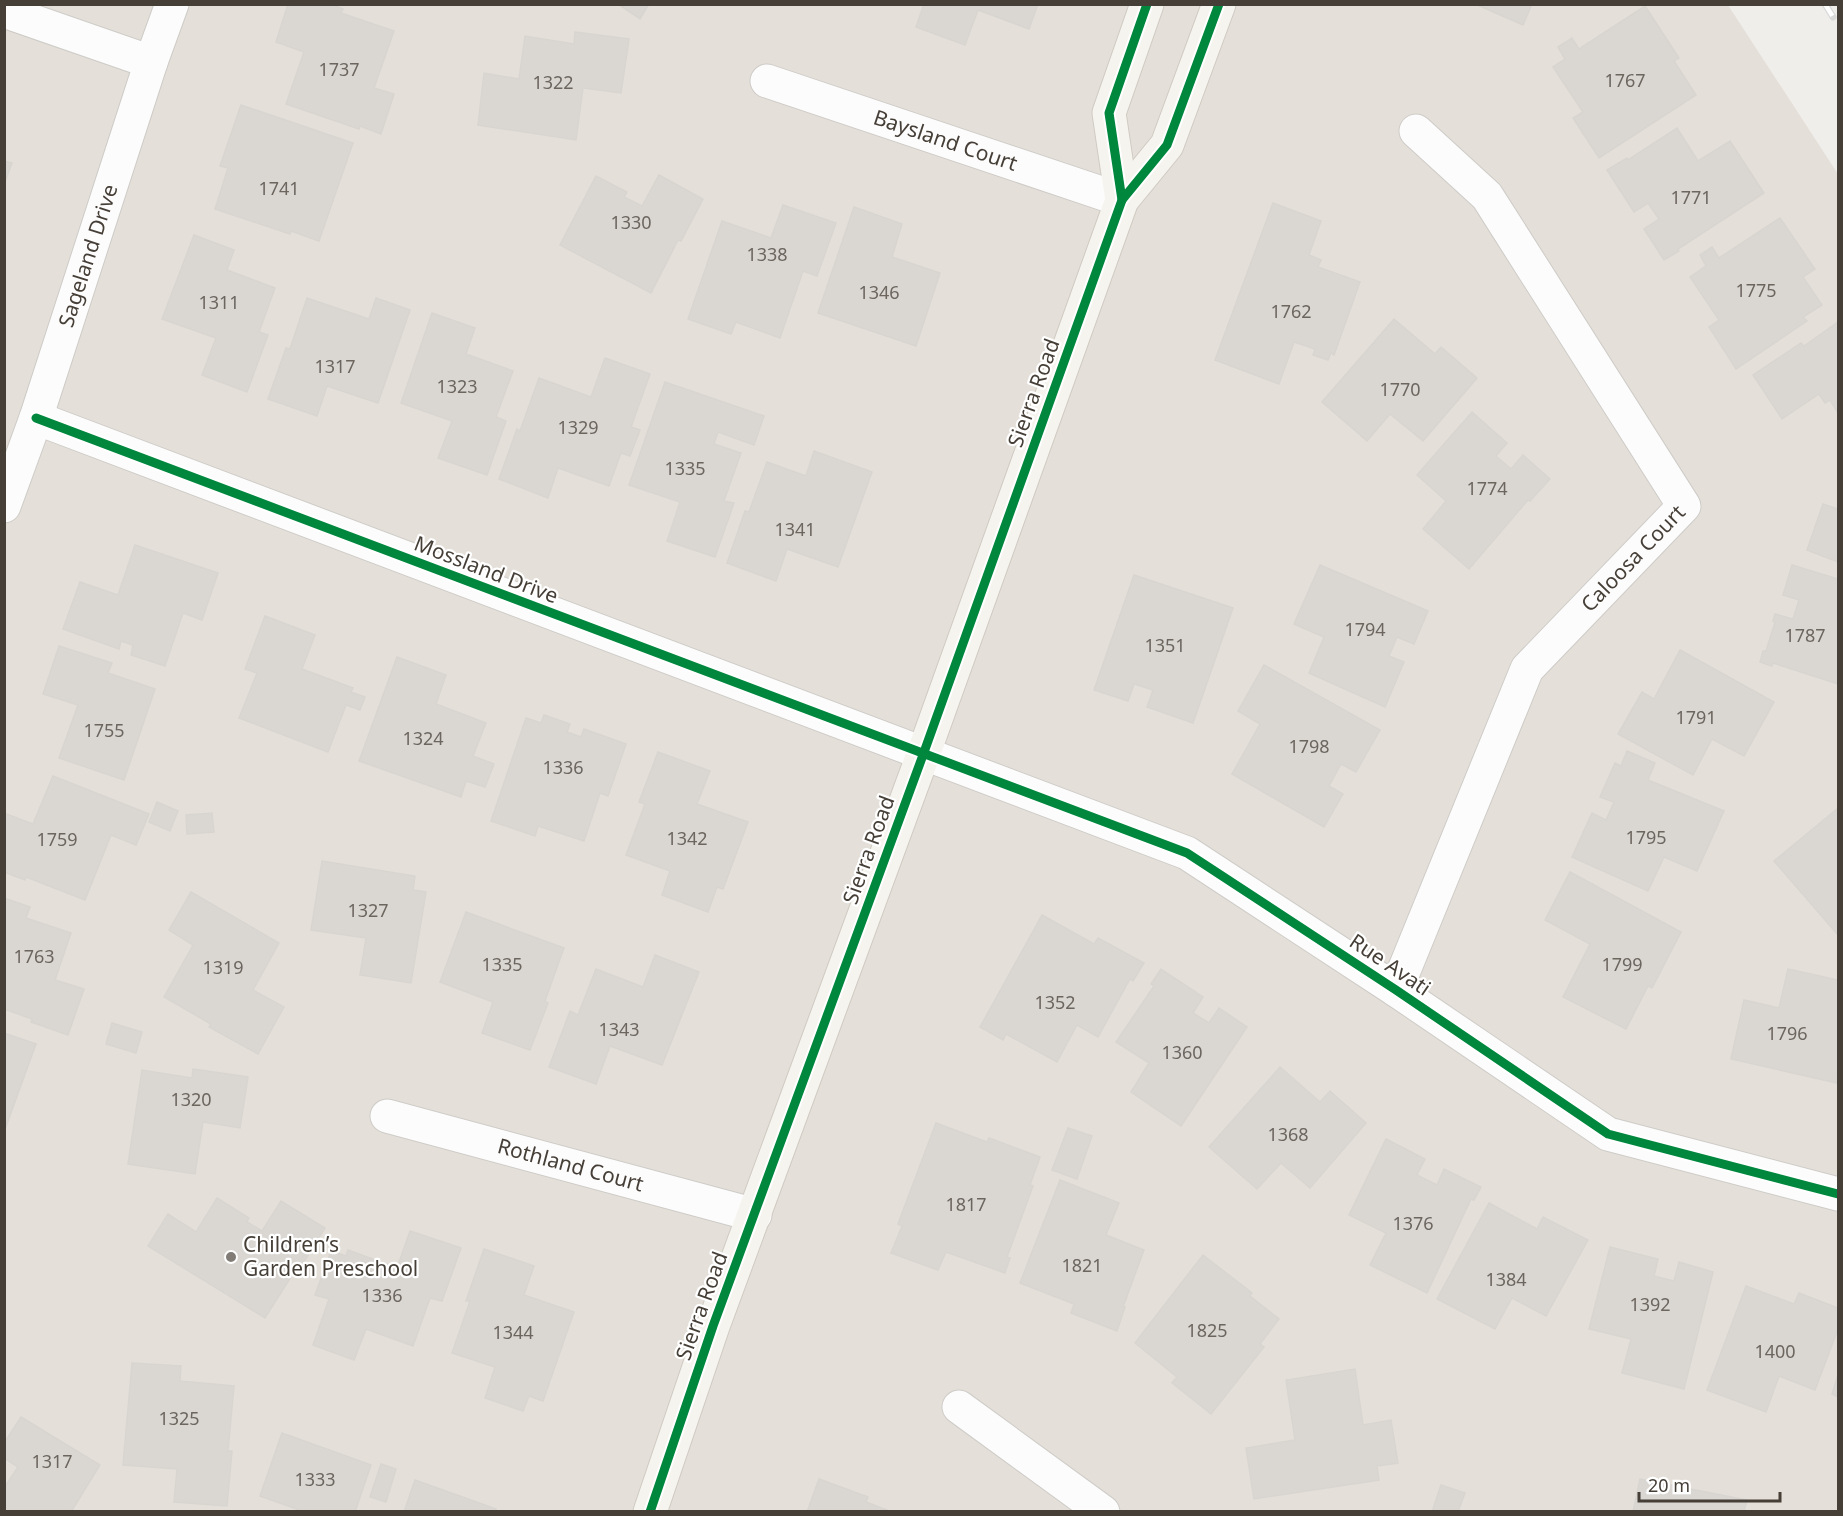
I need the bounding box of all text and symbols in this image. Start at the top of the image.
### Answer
house number: 1737 [318,57,360,81]
house number: 1767 [1604,68,1646,92]
house number: 1322 [532,70,574,94]
street label: Baysland Court [870,103,1022,177]
house number: 1741 [258,176,300,200]
street label: Sageland Drive [51,181,124,331]
house number: 1771 [1670,185,1712,209]
house number: 1330 [610,210,652,234]
house number: 1338 [746,242,788,266]
house number: 1775 [1735,278,1777,302]
house number: 1346 [858,280,900,304]
house number: 1311 [198,290,240,314]
house number: 1762 [1270,299,1312,323]
street label: Sierra Road [1001,335,1066,451]
house number: 1317 [314,354,356,378]
house number: 1323 [436,374,478,398]
house number: 1770 [1379,377,1421,401]
house number: 1329 [557,415,599,439]
house number: 1335 [664,456,706,480]
house number: 1774 [1466,476,1508,500]
street label: Caloosa Court [1575,498,1691,617]
house number: 1341 [774,517,816,541]
street label: Mossland Drive [410,529,562,609]
house number: 1794 [1344,617,1386,641]
house number: 1787 [1784,623,1826,647]
house number: 1351 [1144,633,1186,657]
house number: 1791 [1675,705,1717,729]
house number: 1755 [83,718,125,742]
house number: 1324 [402,726,444,750]
house number: 1798 [1288,734,1330,758]
house number: 1336 [542,755,584,779]
street label: Sierra Road [836,792,901,908]
house number: 1795 [1625,825,1667,849]
house number: 1342 [666,826,708,850]
house number: 1759 [36,827,78,851]
house number: 1327 [347,898,389,922]
street label: Rue Avati [1345,927,1437,1002]
house number: 1763 [13,944,55,968]
house number: 1335 [481,952,523,976]
house number: 1799 [1601,952,1643,976]
house number: 1319 [202,955,244,979]
house number: 1352 [1034,990,1076,1014]
house number: 1343 [598,1017,640,1041]
house number: 1796 [1766,1021,1808,1045]
house number: 1360 [1161,1040,1203,1064]
house number: 1320 [170,1087,212,1111]
house number: 1368 [1267,1122,1309,1146]
street label: Rothland Court [495,1131,647,1198]
house number: 1817 [945,1192,987,1216]
house number: 1376 [1392,1211,1434,1235]
place label: Children’s Garden Preschool [243,1230,418,1282]
street label: Sierra Road [669,1248,734,1364]
marker: Children’s Garden Preschool [224,1250,238,1264]
house number: 1821 [1061,1253,1103,1277]
house number: 1384 [1485,1267,1527,1291]
house number: 1336 [361,1283,403,1307]
house number: 1392 [1629,1292,1671,1316]
house number: 1825 [1186,1318,1228,1342]
house number: 1344 [492,1320,534,1344]
house number: 1400 [1754,1339,1796,1363]
house number: 1325 [158,1406,200,1430]
house number: 1317 [31,1449,73,1473]
scale bar [1639,1465,1780,1503]
house number: 1333 [294,1467,336,1491]
text: 20 m [1648,1473,1690,1497]

